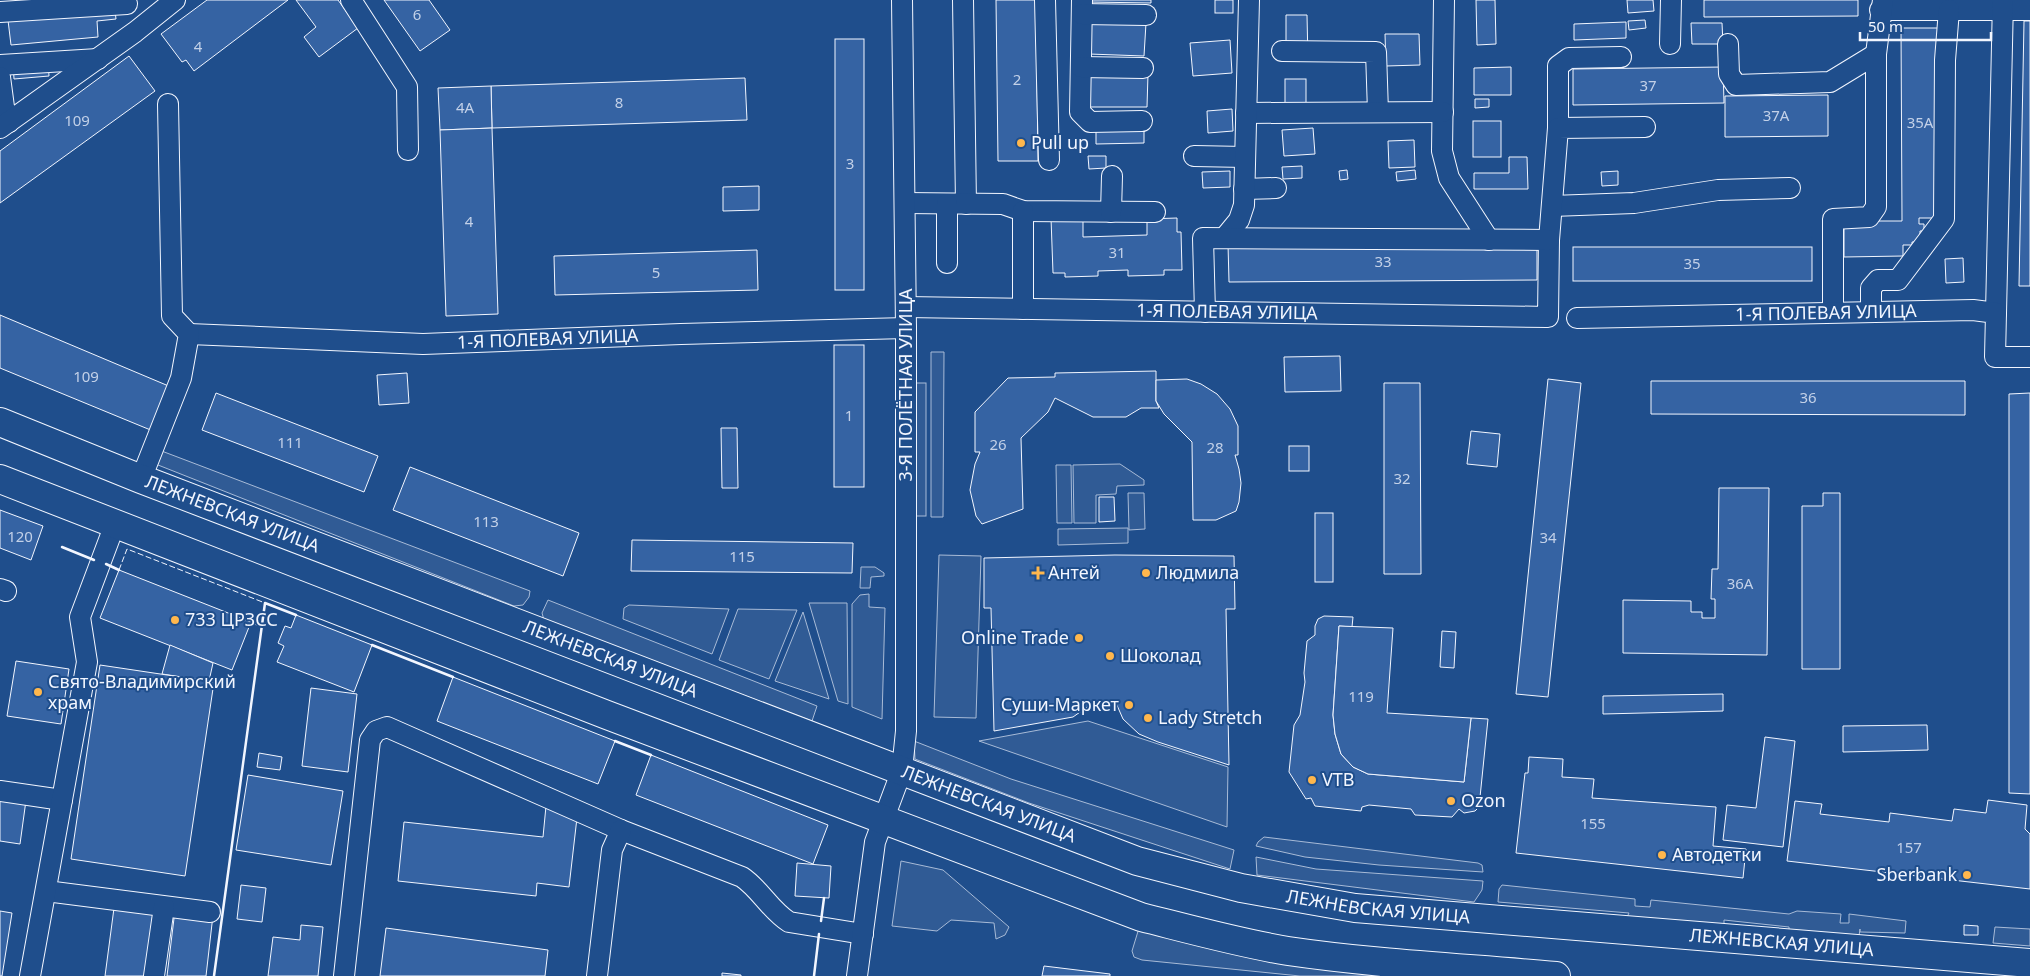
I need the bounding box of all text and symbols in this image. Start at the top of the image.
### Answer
house number: 6 [413,4,421,24]
scale bar [1860,10,1991,42]
text: 50 m [1868,16,1903,36]
house number: 4 [194,36,203,56]
house number: 2 [1013,69,1021,89]
house number: 37 [1639,75,1657,95]
house number: 8 [615,92,623,112]
house number: 4А [456,97,475,117]
house number: 37А [1763,105,1790,125]
house number: 109 [64,110,90,130]
house number: 35А [1907,112,1934,132]
place label: Pull up [1031,130,1089,154]
marker: Pull up [1015,137,1027,149]
house number: 3 [846,153,854,173]
house number: 4 [465,211,474,231]
house number: 31 [1108,242,1126,262]
house number: 33 [1374,251,1392,271]
house number: 35 [1683,253,1701,273]
house number: 5 [652,262,660,282]
street label: 3-Я ПОЛЁТНАЯ УЛИЦА [893,288,917,482]
street label: 1-Я ПОЛЕВАЯ УЛИЦА [1136,298,1318,324]
street label: 1-Я ПОЛЕВАЯ УЛИЦА [1735,298,1917,326]
street label: 1-Я ПОЛЕВАЯ УЛИЦА [457,323,639,354]
house number: 109 [73,366,99,386]
house number: 36 [1799,387,1817,407]
house number: 1 [845,405,853,425]
house number: 111 [277,432,303,452]
house number: 26 [989,434,1007,454]
house number: 28 [1206,437,1224,457]
house number: 32 [1393,468,1411,488]
street label: ЛЕЖНЕВСКАЯ УЛИЦА [142,469,324,558]
house number: 113 [473,511,499,531]
house number: 120 [7,526,33,546]
house number: 34 [1539,527,1557,547]
house number: 115 [729,546,755,566]
place label: Антей [1048,560,1100,584]
place label: Людмила [1156,560,1239,584]
marker: Антей [1032,567,1044,579]
marker: Людмила [1140,567,1152,579]
house number: 36А [1727,573,1754,593]
place label: 733 ЦРЗСС [185,607,278,631]
marker: 733 ЦРЗСС [169,614,181,626]
street label: ЛЕЖНЕВСКАЯ УЛИЦА [520,614,702,703]
place label: Online Trade [961,625,1069,649]
marker: Online Trade [1073,632,1085,644]
place label: Шоколад [1120,643,1201,667]
marker: Шоколад [1104,650,1116,662]
place label: Свято-Владимирский храм [48,669,236,714]
marker: Свято-Владимирский храм [32,686,44,698]
house number: 119 [1348,686,1374,706]
place label: Суши-Маркет [1001,692,1120,716]
marker: Суши-Маркет [1123,699,1135,711]
place label: Lady Stretch [1158,705,1262,729]
marker: Lady Stretch [1142,712,1154,724]
street label: ЛЕЖНЕВСКАЯ УЛИЦА [898,759,1080,848]
place label: VTB [1322,767,1355,791]
marker: VTB [1306,774,1318,786]
place label: Ozon [1461,788,1506,812]
marker: Ozon [1445,795,1457,807]
house number: 155 [1580,813,1606,833]
house number: 157 [1896,837,1922,857]
place label: Автодетки [1672,842,1762,866]
marker: Автодетки [1656,849,1668,861]
place label: Sberbank [1877,862,1957,886]
marker: Sberbank [1961,869,1973,881]
street label: ЛЕЖНЕВСКАЯ УЛИЦА [1285,883,1472,928]
street label: ЛЕЖНЕВСКАЯ УЛИЦА [1689,922,1875,961]

